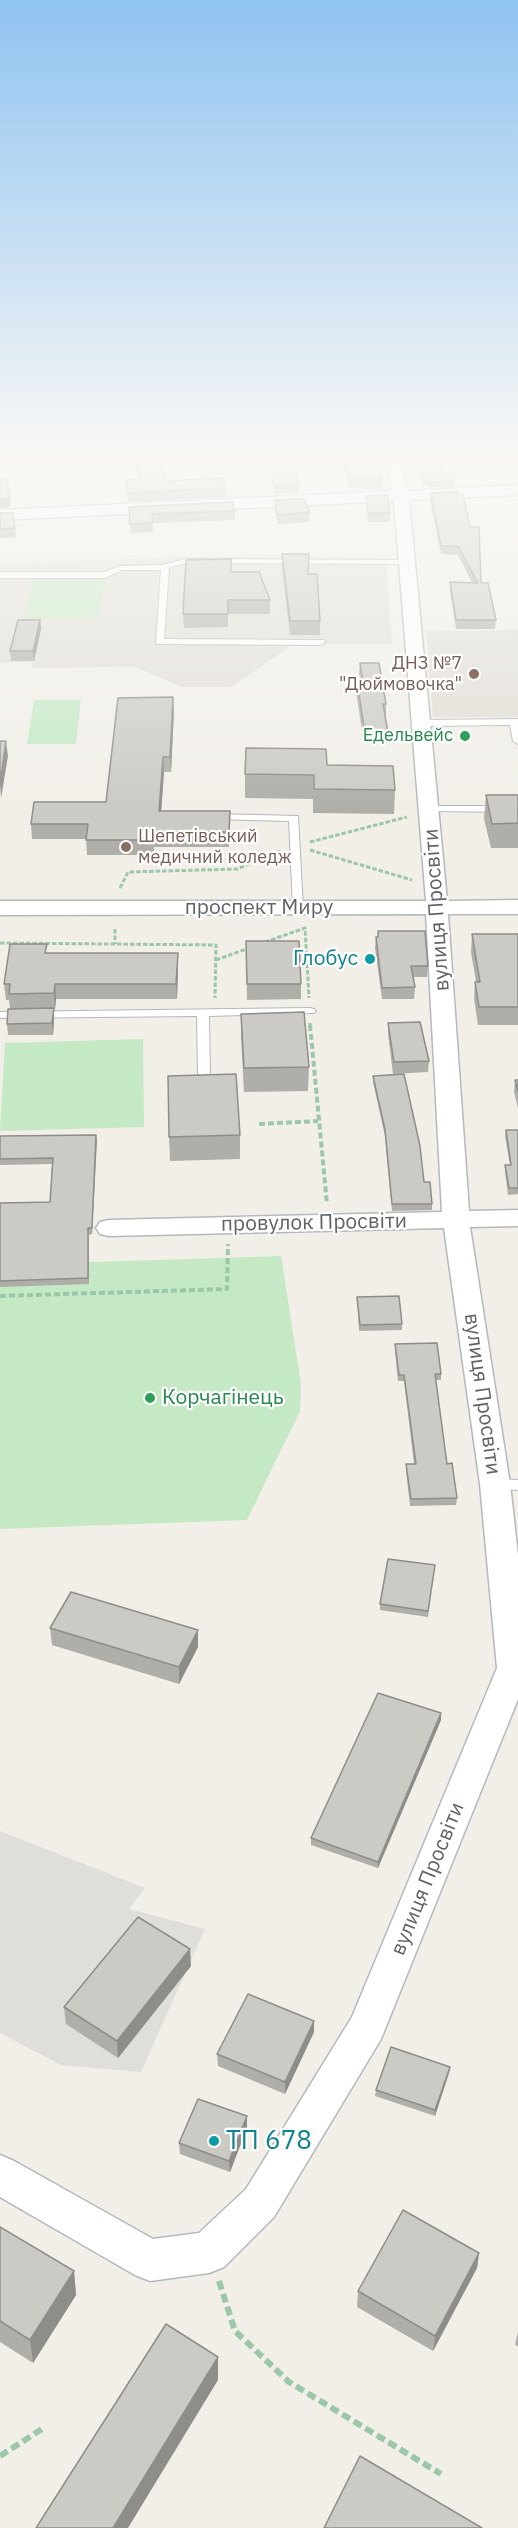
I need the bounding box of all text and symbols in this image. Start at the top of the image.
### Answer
place label: ДНЗ №7 "Дюймовочка" [339,653,462,696]
marker: ДНЗ №7 "Дюймовочка" [467,667,481,681]
place label: Едельвейс [363,725,453,747]
marker: Едельвейс [458,729,472,743]
place label: Шепетівський медичний коледж [138,826,292,868]
street label: вулиця Просвіти [419,828,455,992]
marker: Шепетівський медичний коледж [119,840,133,854]
street label: проспект Миру [185,895,333,921]
place label: Глобус [293,946,358,972]
marker: Глобус [363,952,377,966]
street label: провулок Просвіти [221,1209,407,1237]
street label: вулиця Просвіти [458,1312,506,1476]
place label: Корчагінець [162,1385,284,1411]
marker: Корчагінець [143,1391,157,1405]
street label: вулиця Просвіти [386,1799,470,1959]
place label: ТП 678 [226,2125,312,2157]
marker: ТП 678 [207,2134,221,2148]

